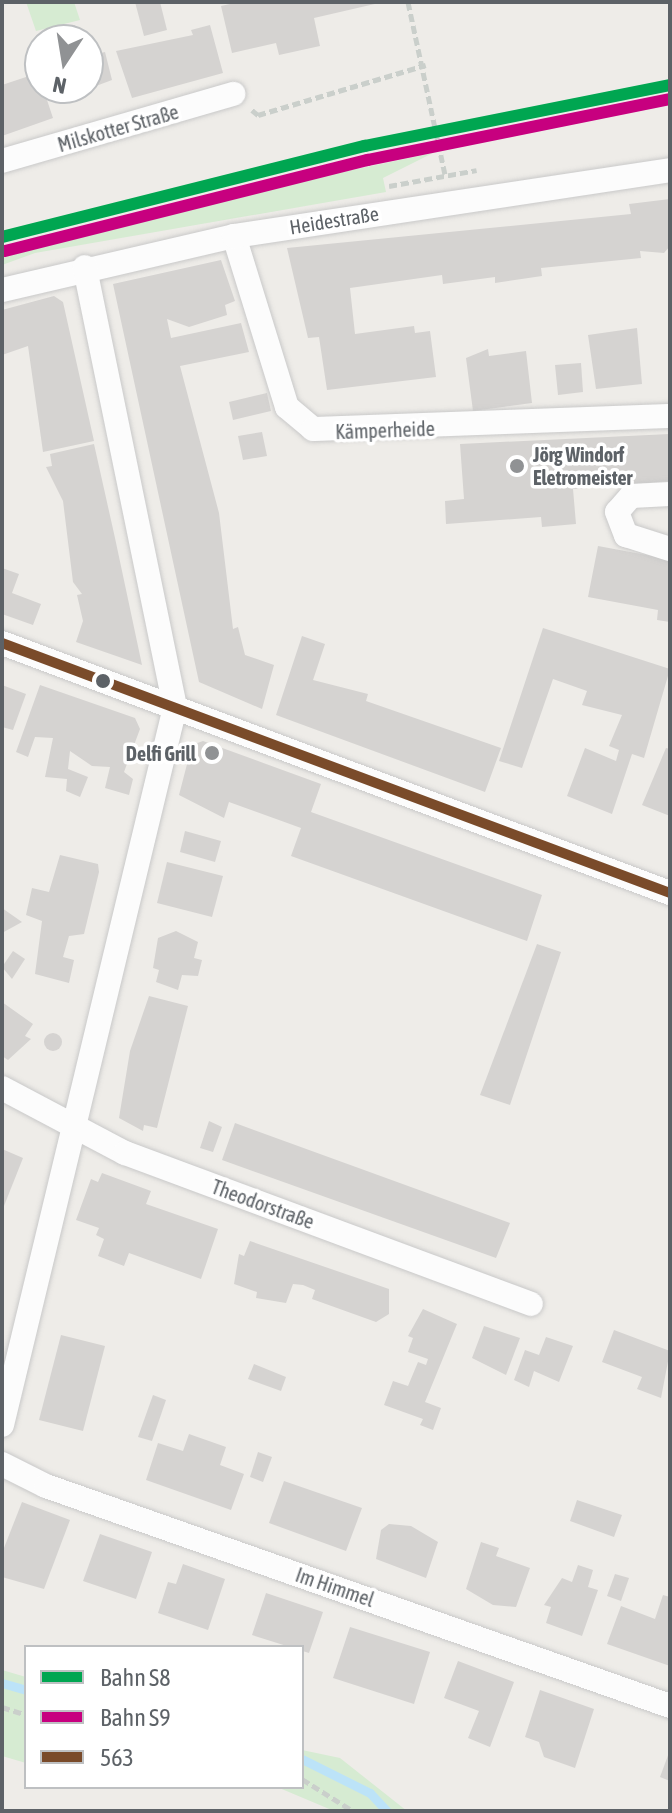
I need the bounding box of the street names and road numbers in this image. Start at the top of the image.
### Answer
street label: Milskotter Straße [55,99,181,157]
street label: Heidestraße [288,201,380,239]
street label: Kämperheide [335,416,435,444]
street label: Theodorstraße [208,1174,318,1234]
street label: Im Himmel [292,1562,378,1612]

